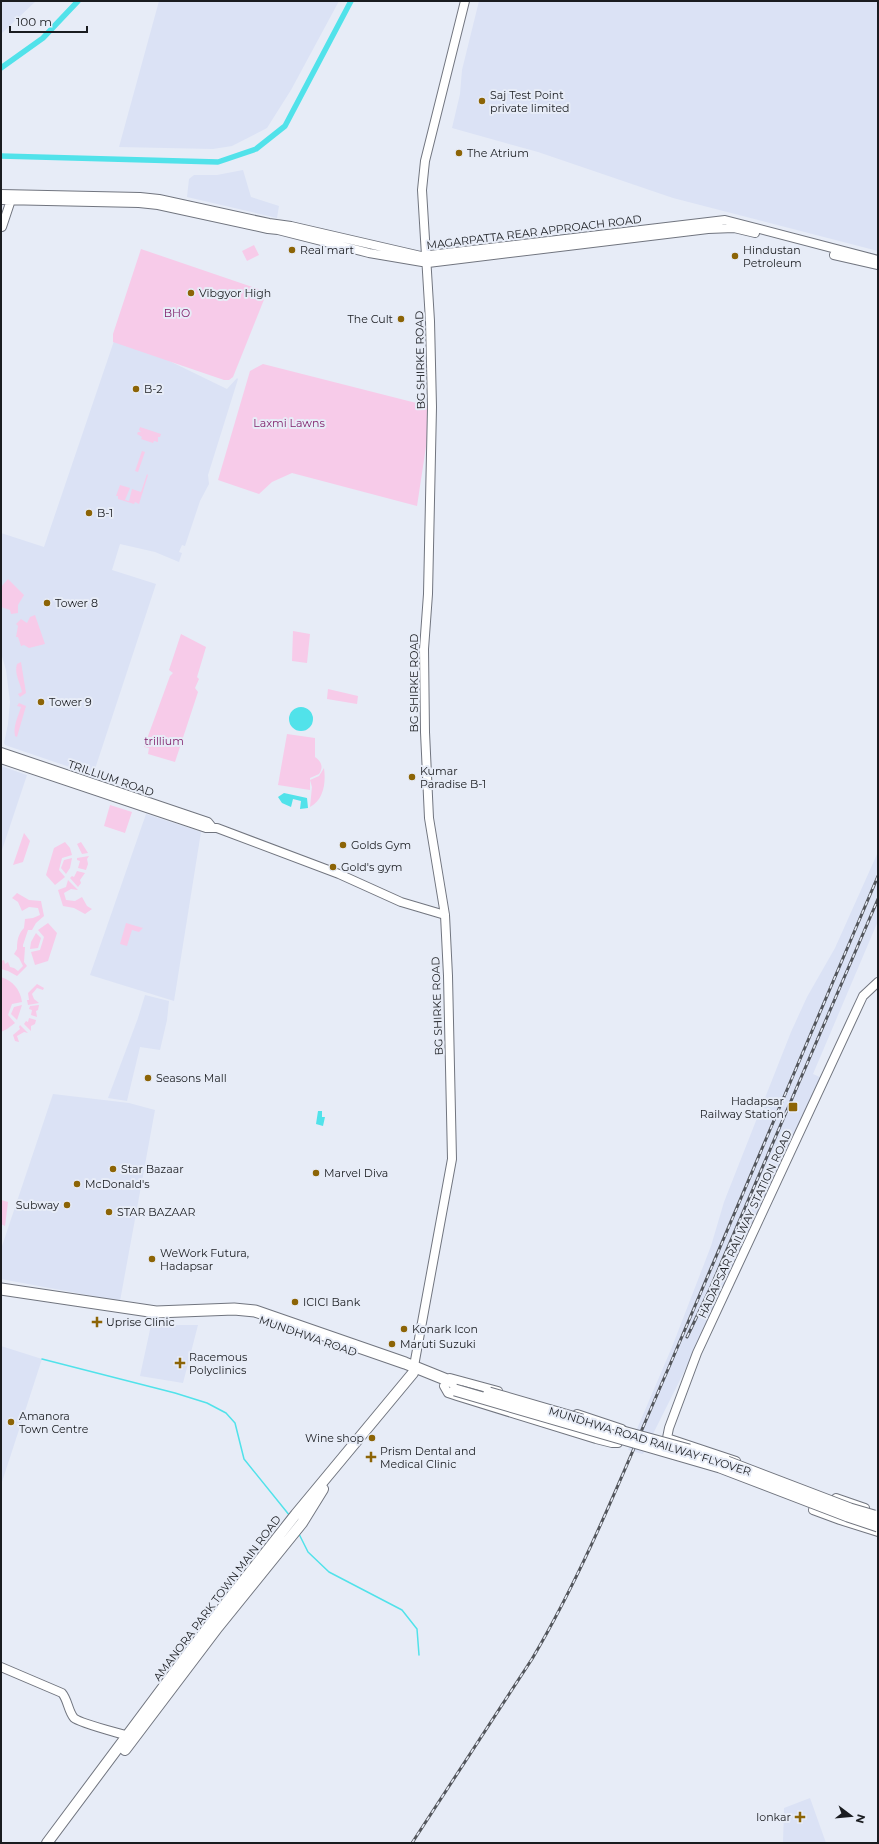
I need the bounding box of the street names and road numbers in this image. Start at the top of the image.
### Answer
street label: MAGARPATTA REAR APPROACH ROAD [426,212,642,252]
street label: BG SHIRKE ROAD [412,310,428,410]
street label: BG SHIRKE ROAD [407,634,421,732]
street label: TRILLIUM ROAD [66,757,156,799]
street label: BG SHIRKE ROAD [428,956,446,1056]
street label: HADAPSAR RAILWAY STATION ROAD [695,1128,795,1320]
street label: MUNDHWA ROAD [257,1313,359,1359]
street label: MUNDHWA ROAD RAILWAY FLYOVER [547,1403,753,1479]
street label: AMANORA PARK TOWN MAIN ROAD [150,1512,284,1684]

